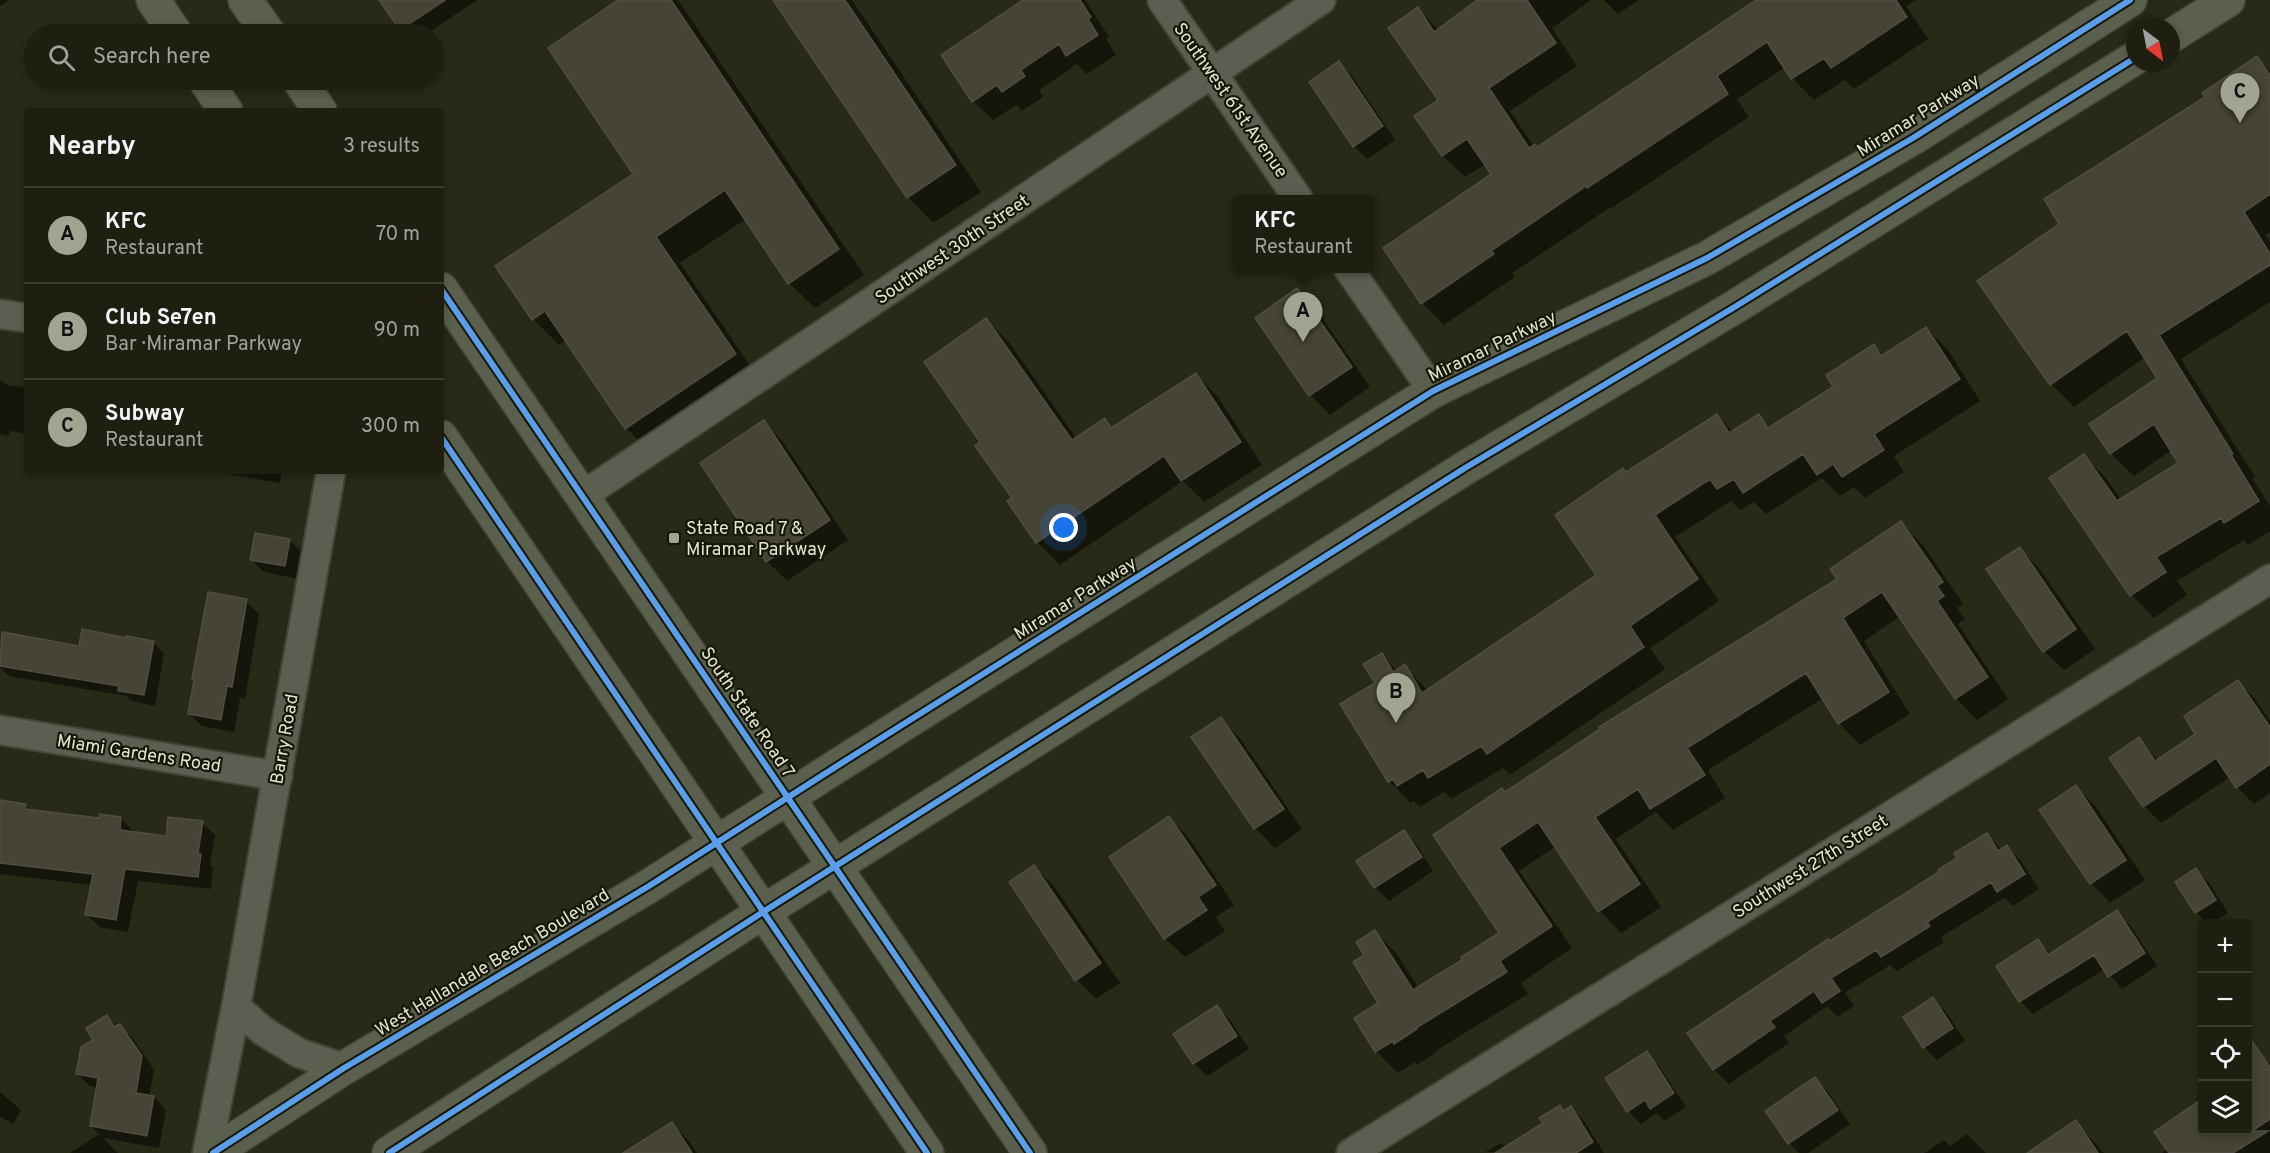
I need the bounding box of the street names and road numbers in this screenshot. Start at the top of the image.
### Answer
street label: Southwest 61st Avenue [1167,19,1292,183]
street label: Miramar Parkway [1853,69,1984,163]
street label: Southwest 30th Street [871,190,1034,310]
street label: Miramar Parkway [1425,306,1561,388]
street label: Miramar Parkway [1010,552,1141,646]
street label: South State Road 7 [694,643,799,783]
street label: Barry Road [266,692,305,786]
street label: Miami Gardens Road [55,730,222,779]
street label: Southwest 27th Street [1729,810,1893,924]
street label: West Hallandale Beach Boulevard [372,884,614,1042]

